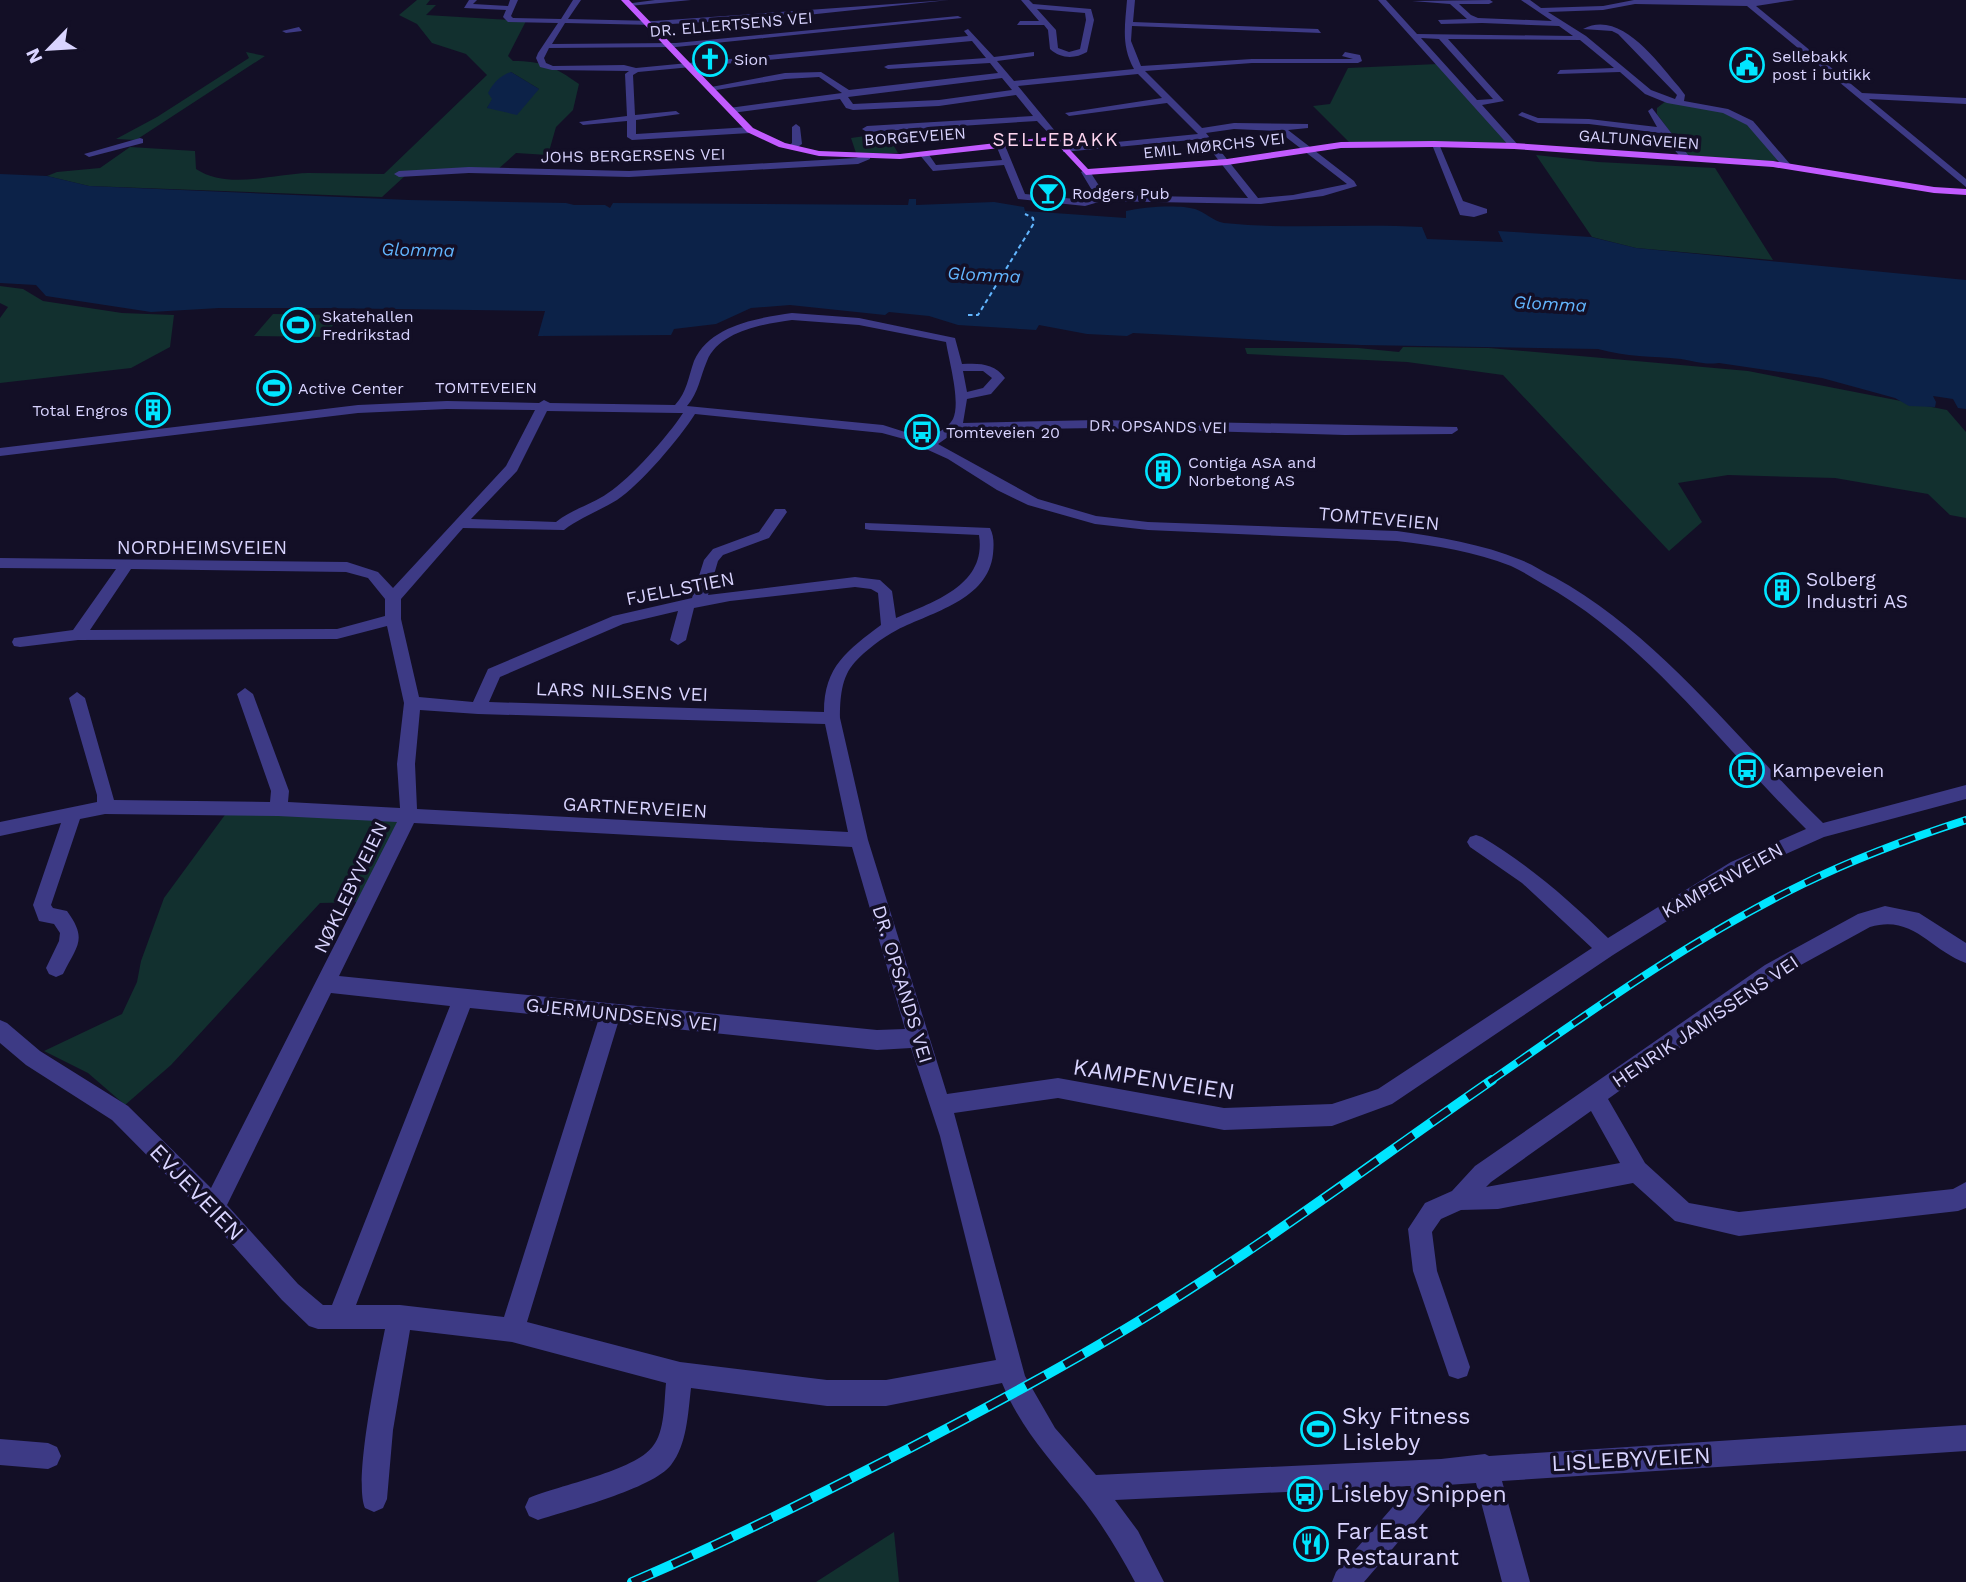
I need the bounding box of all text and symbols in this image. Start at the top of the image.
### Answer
street label: DR. ELLERTSENS VEI [649,8,813,41]
north arrow [14,14,84,84]
church icon: Sion [691,40,729,78]
text: N [21,45,47,67]
public building icon: Sellebakk post i butikk [1728,46,1766,84]
place label: Sellebakk post i butikk [1772,47,1871,84]
place label: Sion [734,50,768,69]
street label: BORGEVEIEN [863,123,967,150]
street label: GALTUNGVEIEN [1578,126,1700,153]
district label: SELLEBAKK [993,128,1119,151]
street label: EMIL MØRCHS VEI [1142,129,1286,162]
street label: JOHS BERGERSENS VEI [540,144,726,167]
bar icon: Rodgers Pub [1029,174,1067,212]
place label: Rodgers Pub [1072,184,1170,203]
water label: Glomma [381,238,455,261]
water label: Glomma [947,262,1021,287]
water label: Glomma [1513,291,1587,316]
sports icon: Skatehallen Fredrikstad [279,306,317,344]
place label: Skatehallen Fredrikstad [322,307,414,344]
sports icon: Active Center [255,369,293,407]
street label: TOMTEVEIEN [435,378,537,397]
place label: Active Center [298,379,404,398]
building icon: Total Engros [134,391,172,429]
place label: Total Engros [32,401,128,420]
bus stop icon: Tomteveien 20 [903,413,941,451]
street label: DR. OPSANDS VEI [1089,416,1227,437]
place label: Tomteveien 20 [946,423,1060,442]
building icon: Contiga ASA and Norbetong AS [1144,452,1182,490]
place label: Contiga ASA and Norbetong AS [1188,453,1316,490]
street label: TOMTEVEIEN [1318,502,1440,535]
street label: NORDHEIMSVEIEN [117,536,287,559]
street label: FJELLSTIEN [624,567,736,610]
place label: Solberg Industri AS [1806,568,1908,613]
building icon: Solberg Industri AS [1763,571,1801,609]
street label: LARS NILSENS VEI [535,677,709,706]
bus stop icon: Kampeveien [1728,751,1766,789]
place label: Kampeveien [1772,759,1884,782]
street label: GARTNERVEIEN [562,792,708,823]
street label: NØKLEBYVEIEN [309,818,392,957]
street label: KAMPENVEIEN [1658,838,1787,923]
street label: DR. OPSANDS VEI [868,902,937,1066]
street label: HENRIK JAMISSENS VEI [1608,950,1803,1092]
street label: GJERMUNDSENS VEI [525,993,719,1036]
street label: KAMPENVEIEN [1071,1053,1237,1106]
street label: EVJEVEIEN [144,1138,249,1246]
place label: Sky Fitness Lisleby [1342,1403,1470,1456]
sports icon: Sky Fitness Lisleby [1299,1410,1337,1448]
street label: LISLEBYVEIEN [1551,1442,1711,1477]
bus stop icon: Lisleby Snippen [1286,1475,1324,1513]
place label: Lisleby Snippen [1330,1481,1507,1508]
place label: Far East Restaurant [1336,1518,1459,1571]
restaurant icon: Far East Restaurant [1292,1525,1330,1563]

